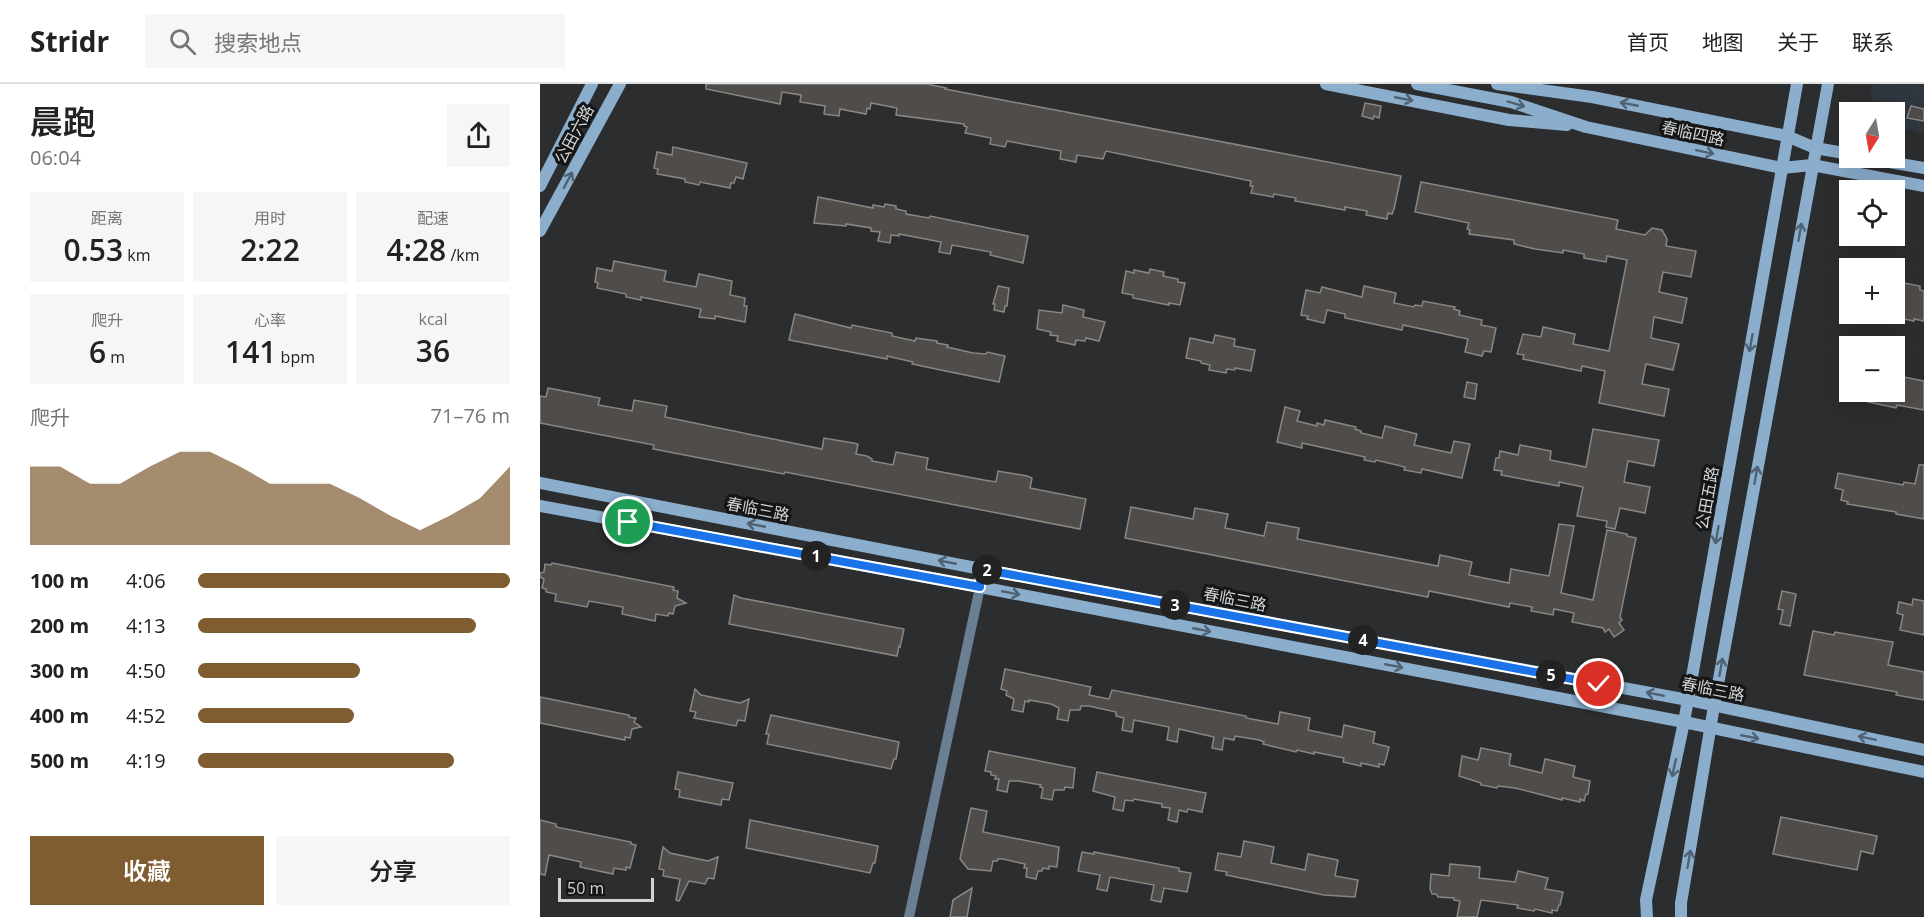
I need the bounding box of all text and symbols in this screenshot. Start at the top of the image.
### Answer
search box [145,14,565,68]
text: Stridr [30,22,109,60]
icon: search [166,25,199,58]
text: 搜索地点 [214,27,302,57]
text: 首页 [1627,28,1669,56]
text: 地图 [1702,28,1744,56]
text: 关于 [1777,28,1819,56]
text: 联系 [1852,28,1894,56]
one-way arrow [1393,94,1413,105]
one-way arrow [1620,98,1640,109]
text: 晨跑 [30,99,96,144]
one-way arrow [1506,99,1525,110]
street label: 公田六路 [549,101,599,167]
north arrow [1839,102,1905,168]
map controls [1839,102,1905,402]
button: share [447,104,510,167]
street label: 春临四路 [1659,116,1727,150]
text: 06:04 [30,144,81,171]
one-way arrow [1695,147,1714,158]
one-way arrow [563,171,574,189]
button: locate [1839,180,1905,246]
text: 距离 [91,207,123,229]
text: 用时 [254,207,286,229]
text: 配速 [417,207,449,229]
one-way arrow [1795,223,1806,243]
text: 0.53 [63,229,123,270]
text: 2:22 [240,229,300,270]
text: 4:28 [387,229,446,270]
text: km [123,244,151,266]
text: /km [446,244,479,266]
button: + [1839,258,1905,324]
text: kcal [419,308,448,330]
text: 爬升 [91,309,123,331]
text: 心率 [254,309,286,331]
text: 36 [416,330,450,371]
text: 6 [89,331,106,372]
text: 141 [225,331,276,372]
one-way arrow [1745,332,1756,352]
button: − [1839,336,1905,402]
text: m [106,346,125,368]
text: bpm [276,346,315,368]
text: 71–76 m [431,402,510,429]
text: 爬升 [30,404,70,431]
street label: 公田五路 [1691,465,1723,531]
one-way arrow [1751,466,1762,485]
street label: 春临三路 [724,492,792,526]
pin [602,496,653,547]
icon: arrive [611,505,644,538]
one-way arrow [747,519,766,530]
one-way arrow [1711,524,1722,544]
pin: 1 [801,541,831,571]
text: 1 [811,545,821,567]
pin: 2 [972,555,1002,585]
one-way arrow [938,556,958,567]
text: 2 [982,559,992,581]
text: 100 m [30,567,89,594]
text: 4:06 [126,567,166,594]
street label: 春临三路 [1201,582,1269,616]
one-way arrow [1000,588,1020,599]
pin: 3 [1160,590,1190,620]
text: 3 [1170,594,1180,616]
text: 200 m [30,612,89,639]
text: 4:13 [126,612,166,639]
one-way arrow [1192,624,1211,635]
pin: 4 [1348,625,1378,655]
text: 4 [1358,629,1368,651]
text: 300 m [30,657,89,684]
text: 4:50 [126,657,166,684]
pin [1573,658,1624,709]
one-way arrow [1716,658,1727,677]
pin: 5 [1536,660,1566,690]
one-way arrow [1383,661,1403,672]
text: 5 [1546,664,1556,686]
icon: check [1582,667,1615,700]
street label: 春临三路 [1679,672,1747,706]
one-way arrow [1646,688,1665,699]
text: 400 m [30,702,89,729]
text: 4:52 [126,702,166,729]
one-way arrow [1739,732,1759,743]
one-way arrow [1857,732,1877,743]
text: 500 m [30,747,89,774]
text: 4:19 [126,747,166,774]
one-way arrow [1668,757,1679,777]
button: 收藏 [30,836,264,905]
button: 分享 [276,836,510,905]
one-way arrow [1683,850,1694,869]
scale bar [558,875,654,902]
text: 50 m [567,877,604,899]

